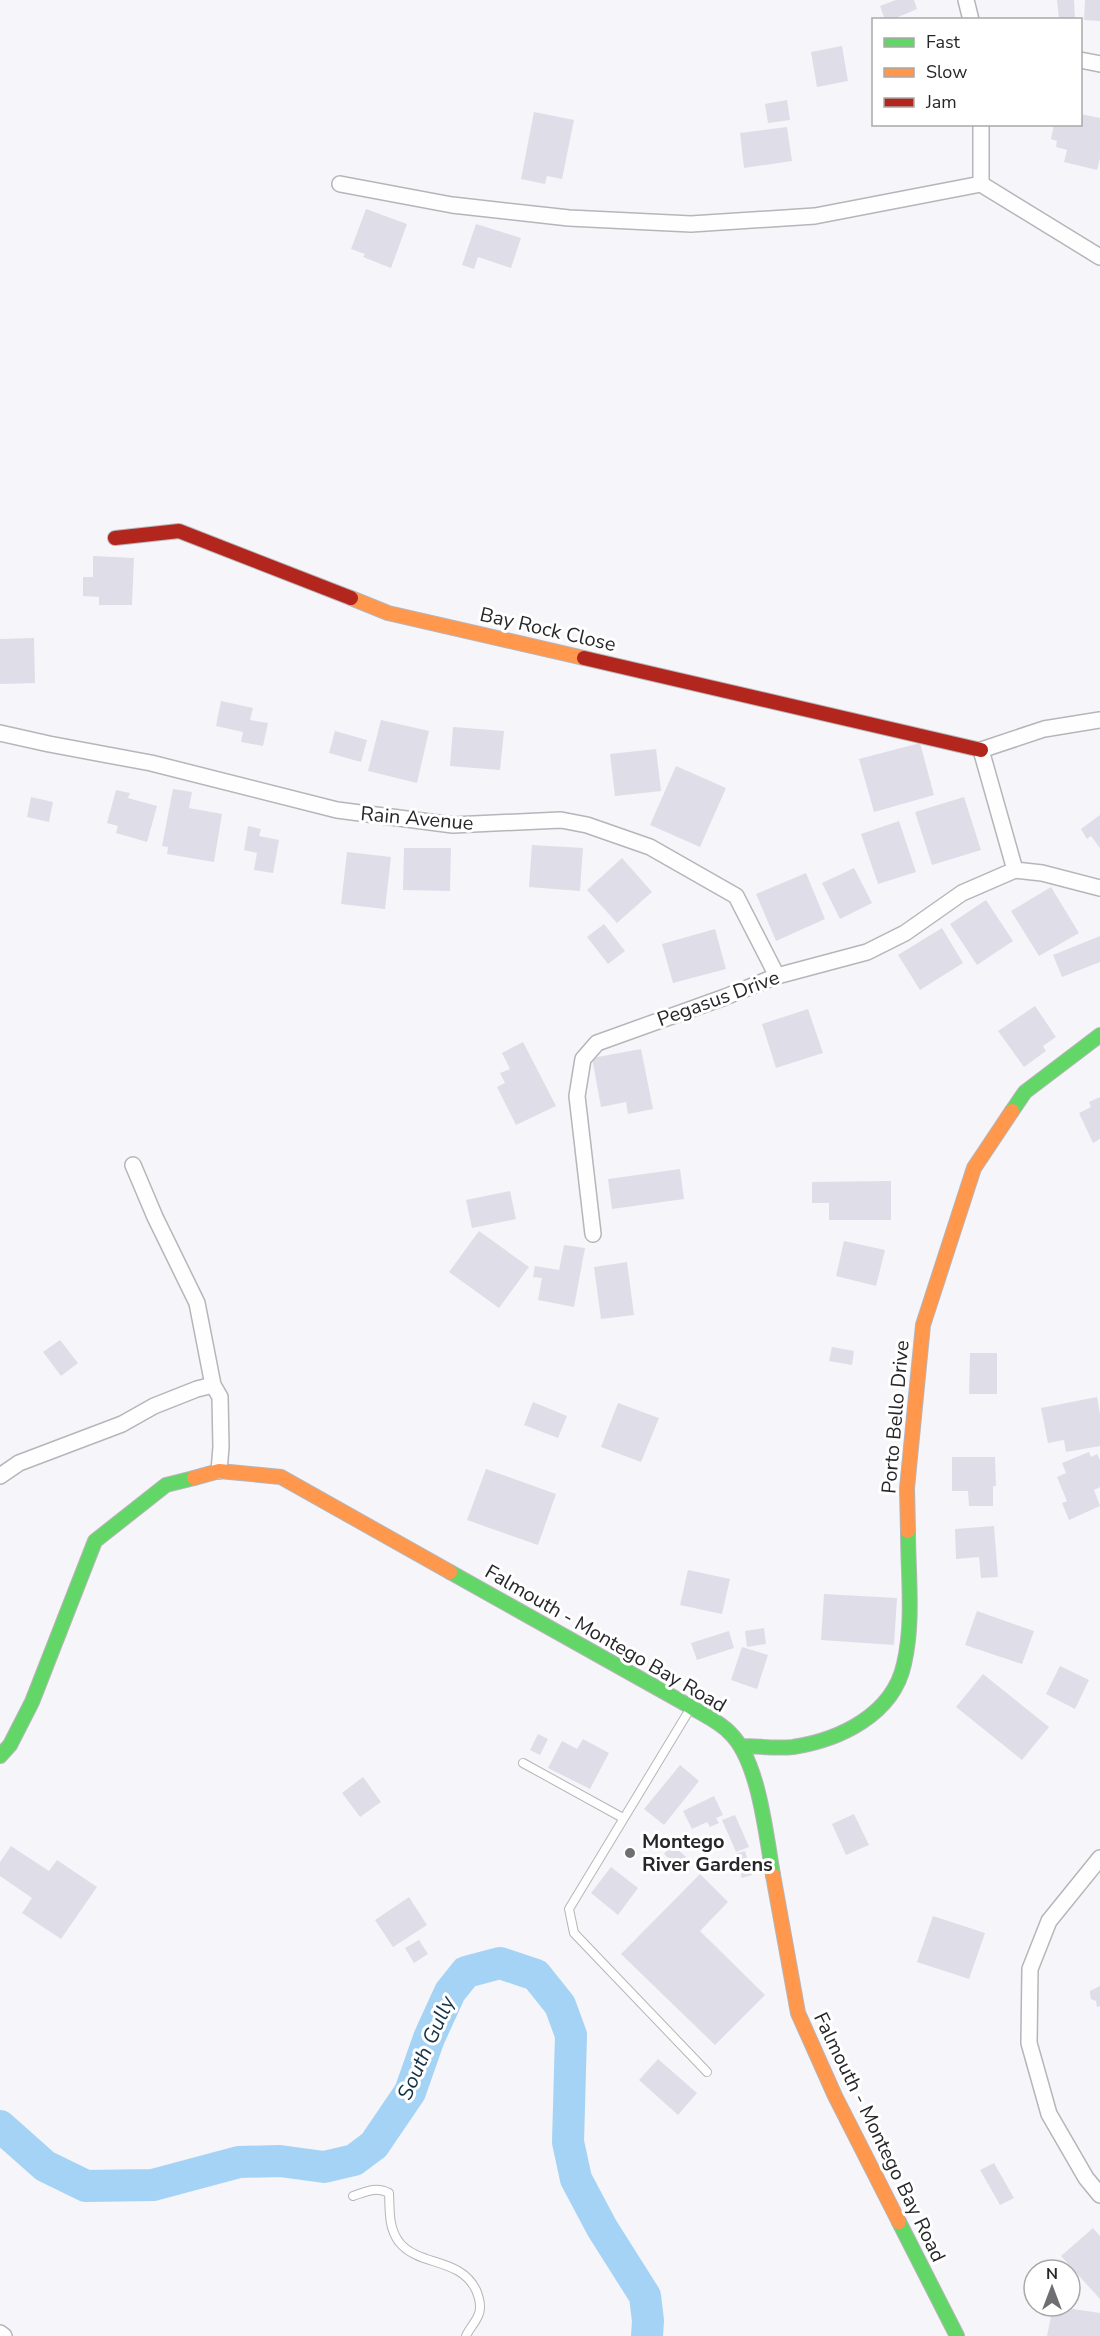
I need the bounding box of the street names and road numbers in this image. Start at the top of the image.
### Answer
street label: Bay Rock Close [477,601,619,658]
street label: Rain Avenue [359,800,474,837]
street label: Pegasus Drive [653,964,783,1033]
street label: Porto Bello Drive [875,1339,916,1495]
street label: Falmouth - Montego Bay Road [480,1558,731,1719]
street label: Falmouth - Montego Bay Road [807,2008,952,2267]

